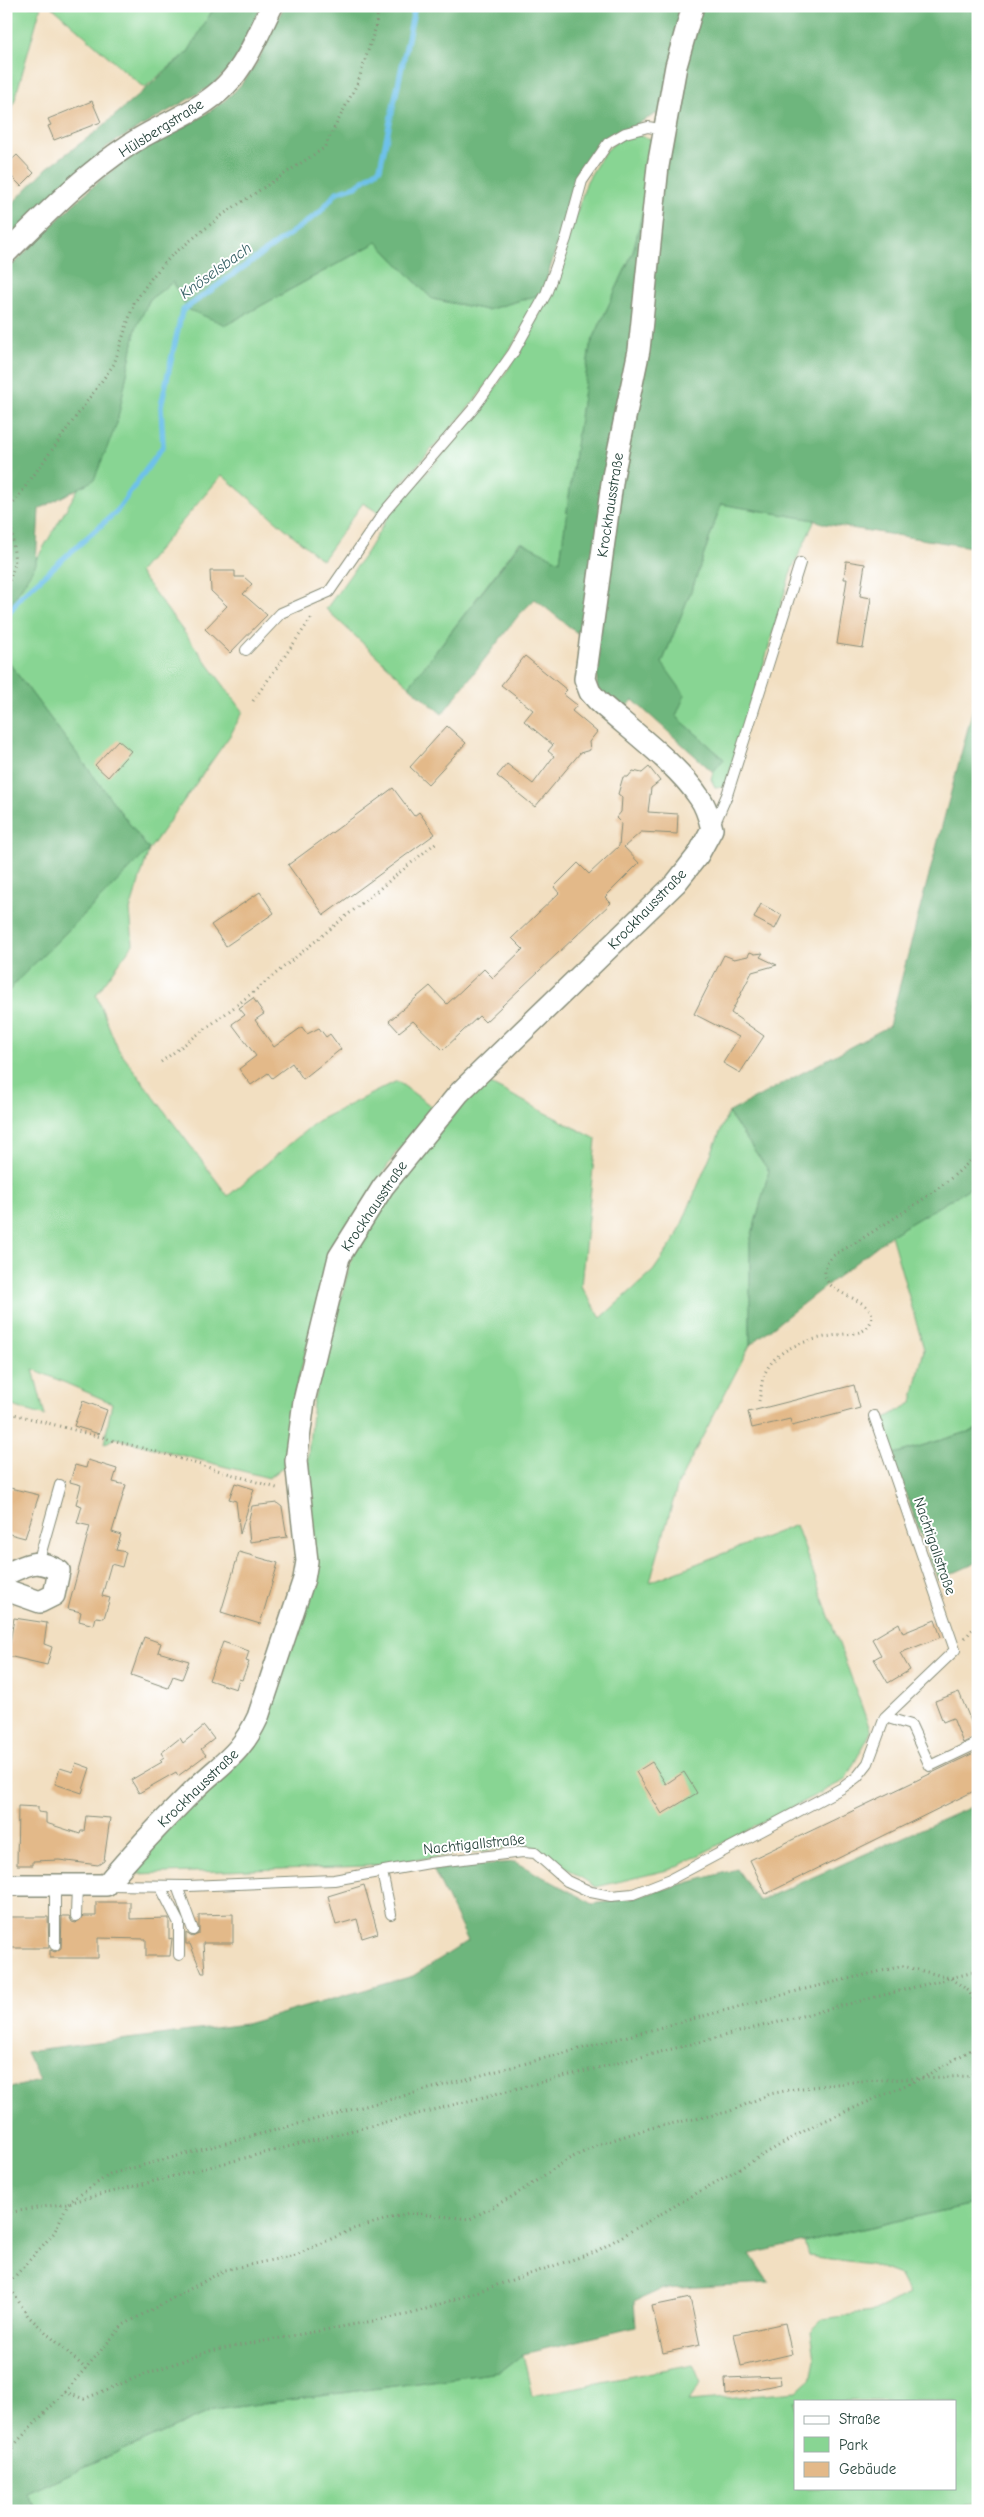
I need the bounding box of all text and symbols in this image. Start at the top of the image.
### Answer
street label: Hülsbergstraße [115,95,207,161]
water label: Knöselsbach [176,239,255,303]
street label: Krockhausstraße [593,451,627,559]
street label: Krockhausstraße [604,864,690,953]
street label: Krockhausstraße [337,1157,411,1255]
street label: Nachtigallstraße [910,1495,960,1598]
street label: Krockhausstraße [154,1745,243,1831]
street label: Nachtigallstraße [422,1830,526,1858]
legend [794,2400,956,2490]
text: Straße [839,2410,881,2428]
text: Park [839,2436,868,2454]
text: Gebäude [839,2460,897,2478]

